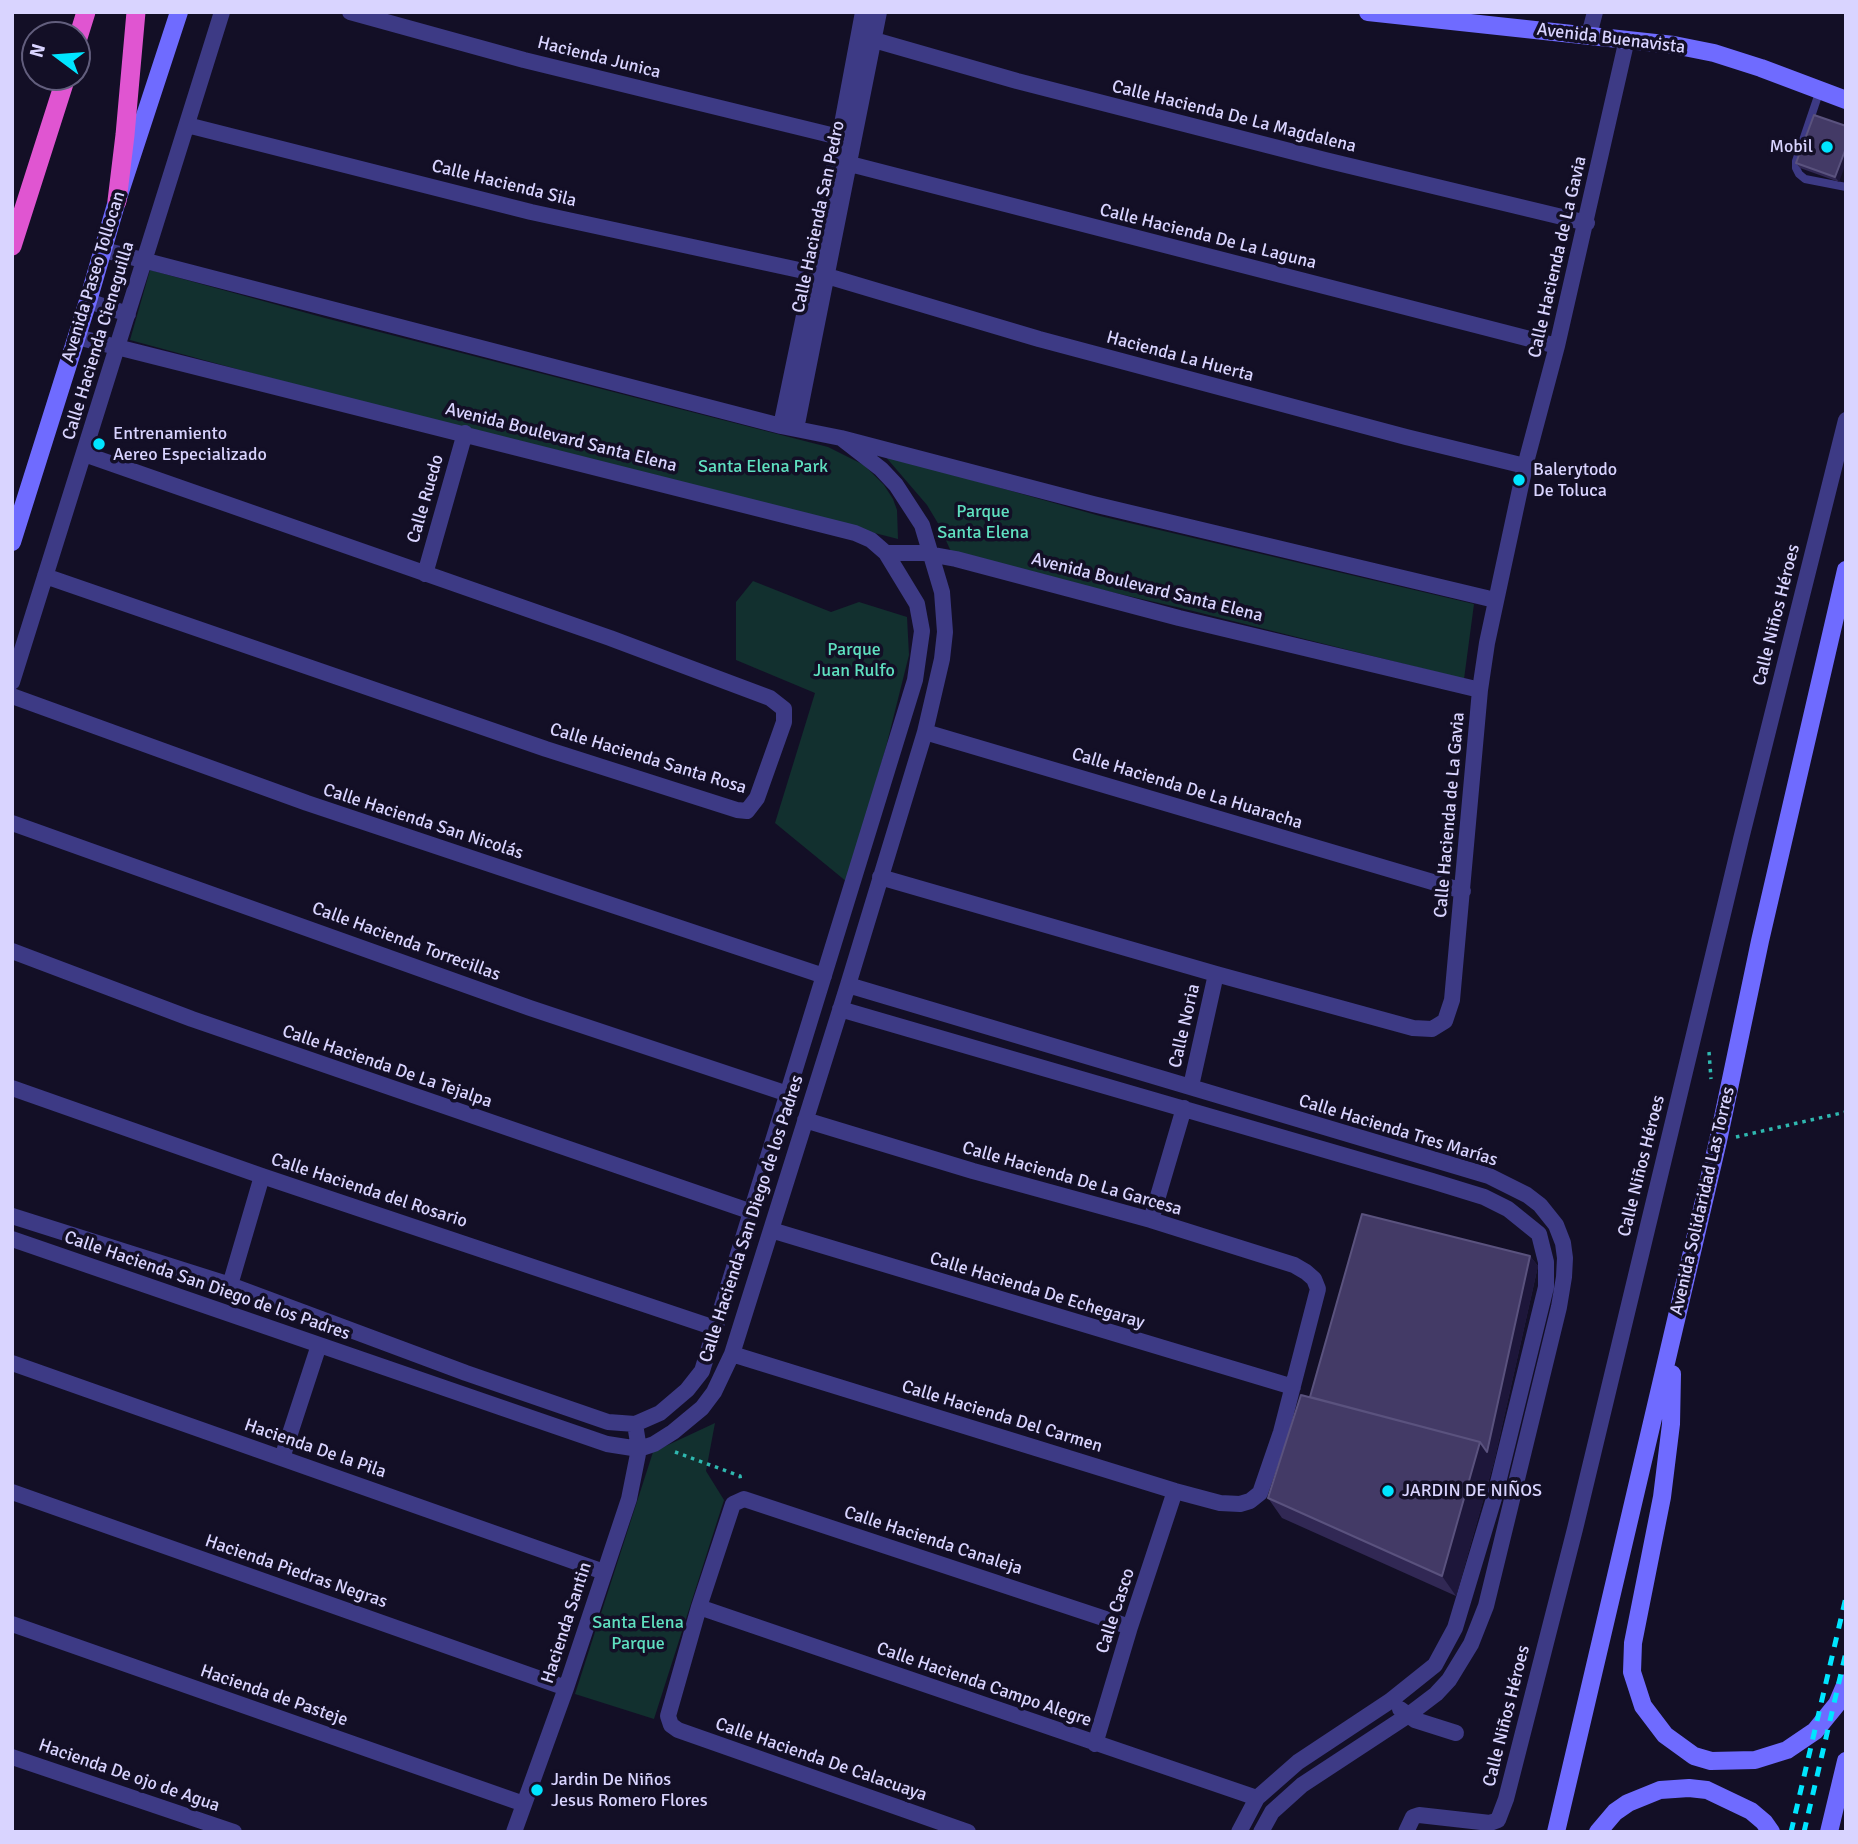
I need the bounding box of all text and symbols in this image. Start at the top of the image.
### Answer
street label: Avenida Buenavista [1535,19,1687,59]
north arrow [21,21,91,91]
street label: Hacienda Junica [535,32,663,84]
text: N [24,41,51,60]
street label: Calle Hacienda De La Magdalena [1110,76,1358,158]
street label: Calle Hacienda San Pedro [788,119,850,315]
place label: Mobil [1769,136,1813,158]
marker: Mobil [1819,139,1835,155]
street label: Calle Hacienda de La Gavia [1524,154,1592,360]
street label: Calle Hacienda Sila [429,156,579,212]
street label: Avenida Paseo Tollocan [58,189,130,365]
street label: Calle Hacienda De La Laguna [1097,200,1319,274]
street label: Calle Hacienda Cieneguilla [58,239,140,443]
street label: Hacienda La Huerta [1104,327,1256,387]
street label: Avenida Boulevard Santa Elena [443,399,679,477]
place label: Entrenamiento Aereo Especializado [113,423,267,466]
marker: Entrenamiento Aereo Especializado [91,436,107,452]
street label: Calle Ruedo [403,452,449,546]
park label: Santa Elena Park [698,456,828,478]
place label: Balerytodo De Toluca [1533,459,1617,502]
marker: Balerytodo De Toluca [1511,472,1527,488]
park label: Parque Santa Elena [937,501,1029,544]
street label: Calle Niños Héroes [1749,542,1805,688]
street label: Avenida Boulevard Santa Elena [1029,549,1265,627]
park label: Parque Juan Rulfo [813,639,895,682]
street label: Calle Hacienda de La Gavia [1430,711,1470,919]
street label: Calle Hacienda Santa Rosa [547,719,749,799]
street label: Calle Hacienda De La Huaracha [1069,744,1305,834]
street label: Calle Hacienda San Nicolás [320,779,526,865]
street label: Calle Hacienda Torrecillas [309,898,503,986]
street label: Calle Noria [1165,982,1205,1070]
street label: Calle Hacienda De La Tejalpa [279,1021,495,1113]
street label: Calle Hacienda San Diego de los Padres [695,1073,809,1365]
street label: Avenida Solidaridad Las Torres [1666,1085,1740,1317]
street label: Calle Hacienda Tres Marías [1296,1090,1500,1172]
street label: Calle Niños Héroes [1614,1093,1670,1239]
street label: Calle Hacienda De La Garcesa [960,1137,1184,1221]
street label: Calle Hacienda del Rosario [268,1149,470,1233]
street label: Calle Hacienda San Diego de los Padres [61,1227,353,1345]
street label: Calle Hacienda De Echegaray [927,1248,1147,1334]
street label: Calle Hacienda Del Carmen [899,1376,1105,1458]
street label: Hacienda De la Pila [241,1415,389,1483]
place label: JARDIN DE NIÑOS [1402,1480,1542,1502]
marker: JARDIN DE NIÑOS [1380,1483,1396,1499]
street label: Calle Hacienda Canaleja [841,1502,1025,1580]
street label: Hacienda Piedras Negras [202,1531,390,1613]
street label: Hacienda Santin [537,1560,597,1686]
street label: Calle Casco [1092,1566,1140,1656]
park label: Santa Elena Parque [592,1612,684,1654]
street label: Calle Hacienda Campo Alegre [874,1638,1094,1732]
street label: Calle Niños Héroes [1479,1643,1535,1789]
street label: Hacienda de Pasteje [197,1661,351,1731]
street label: Calle Hacienda De Calacuaya [712,1714,930,1806]
street label: Hacienda De ojo de Agua [35,1735,223,1817]
place label: Jardin De Niños Jesus Romero Flores [551,1769,708,1812]
marker: Jardin De Niños Jesus Romero Flores [529,1782,545,1798]

